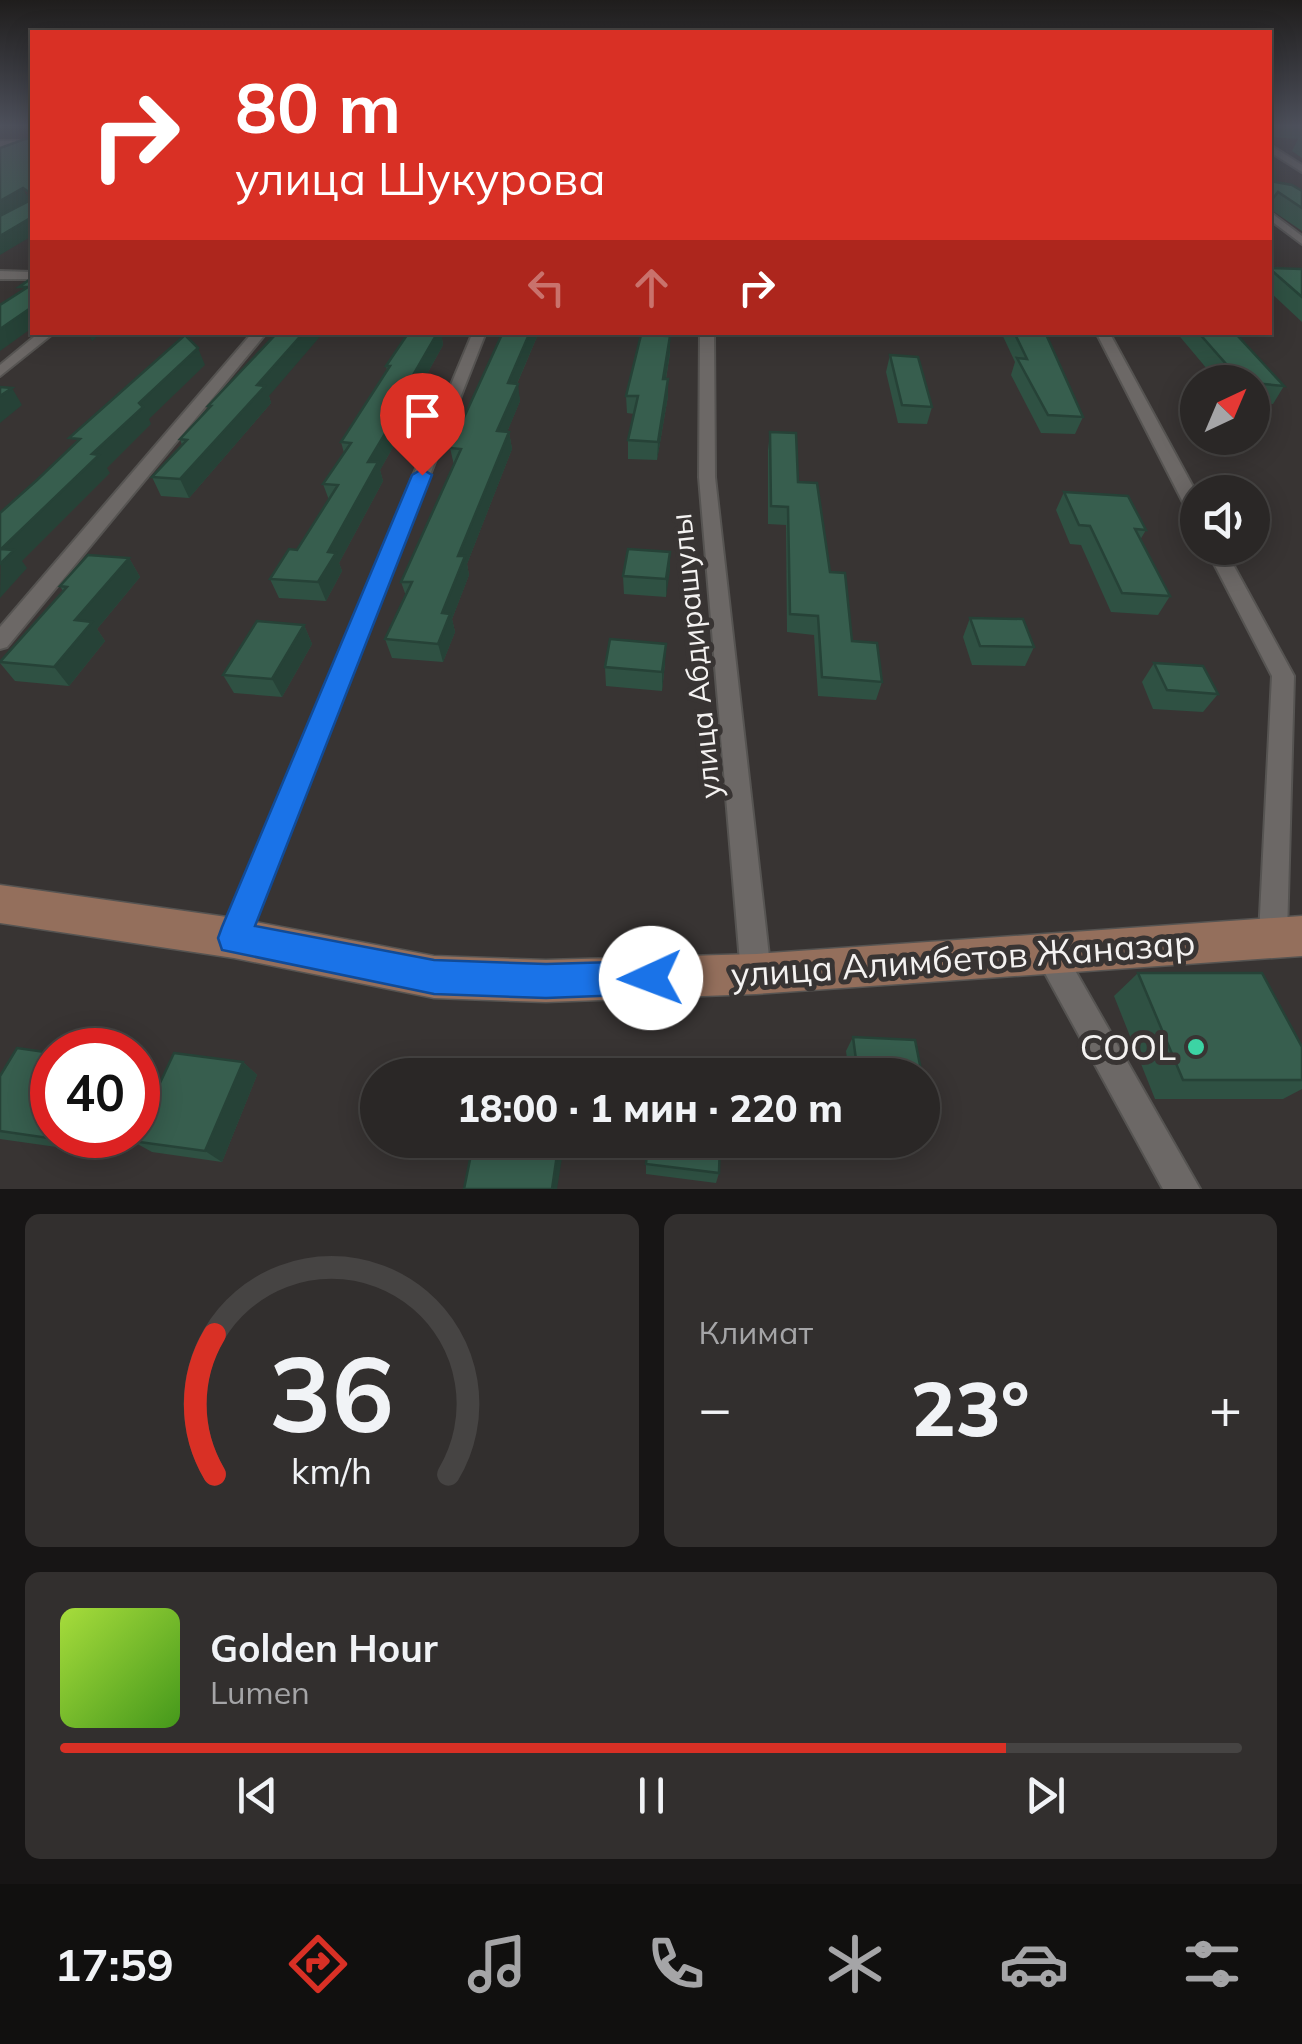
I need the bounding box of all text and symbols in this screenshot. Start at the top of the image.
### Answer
text: 80 m [235,63,401,151]
icon: right [70,70,200,200]
text: улица Шукурова [235,150,606,206]
icon: left [519,260,574,315]
icon: ahead [624,260,679,315]
icon: right [729,260,784,315]
north arrow [1180,365,1270,455]
map controls [1180,365,1270,565]
pin [380,373,465,476]
icon: arrive [395,388,450,443]
button: sound [1180,475,1270,565]
street label: улица Абдирашулы [661,511,729,801]
street label: улица Алимбетов Жаназар [729,920,1197,996]
position arrow [599,926,703,1030]
place label: COOL [1080,1025,1176,1069]
speed limit sign: 40 [30,1028,160,1158]
marker: COOL [1185,1036,1207,1058]
text: 18:00 · 1 мин · 220 m [457,1084,843,1132]
text: Климат [699,1312,813,1352]
text: 36 [269,1327,394,1458]
text: 23° [911,1361,1030,1455]
text: − [699,1373,732,1442]
text: + [1209,1373,1242,1442]
text: km/h [291,1448,372,1493]
text: Golden Hour [210,1624,438,1672]
text: Lumen [210,1672,310,1712]
icon: previous [230,1768,285,1823]
icon: pause [624,1768,679,1823]
icon: next [1018,1768,1073,1823]
icon: directions [283,1929,353,1999]
icon: music [462,1929,532,1999]
icon: phone [641,1929,711,1999]
icon: climate [820,1929,890,1999]
icon: car [999,1929,1069,1999]
icon: filters [1177,1929,1247,1999]
text: 17:59 [54,1936,174,1992]

